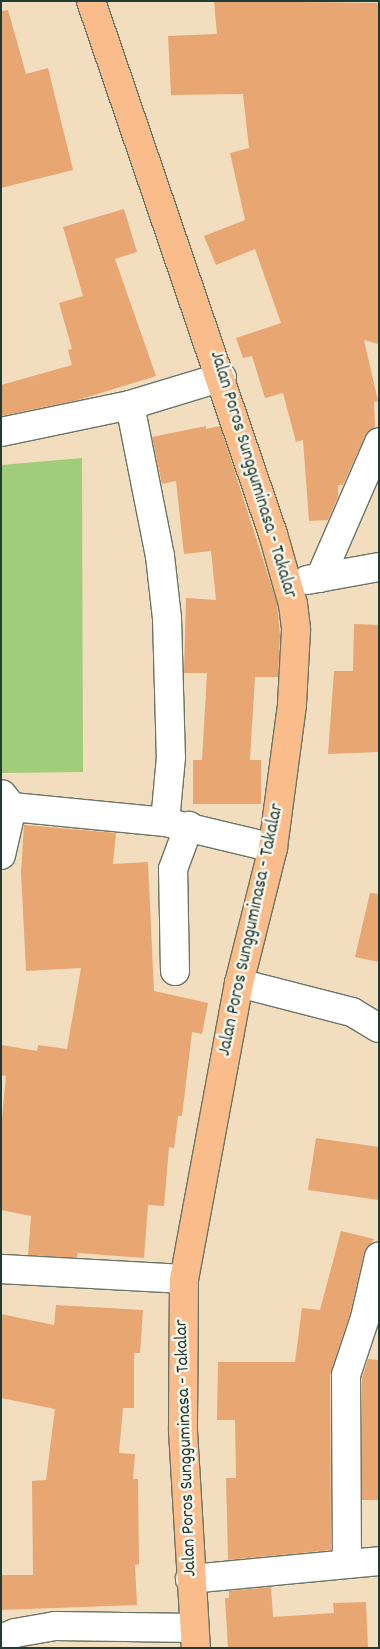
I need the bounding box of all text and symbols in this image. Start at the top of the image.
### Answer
street label: Jalan Poros Sungguminasa - Takalar [203,349,301,601]
street label: Jalan Poros Sungguminasa - Takalar [214,802,290,1058]
street label: Jalan Poros Sungguminasa - Takalar [171,1319,203,1577]

